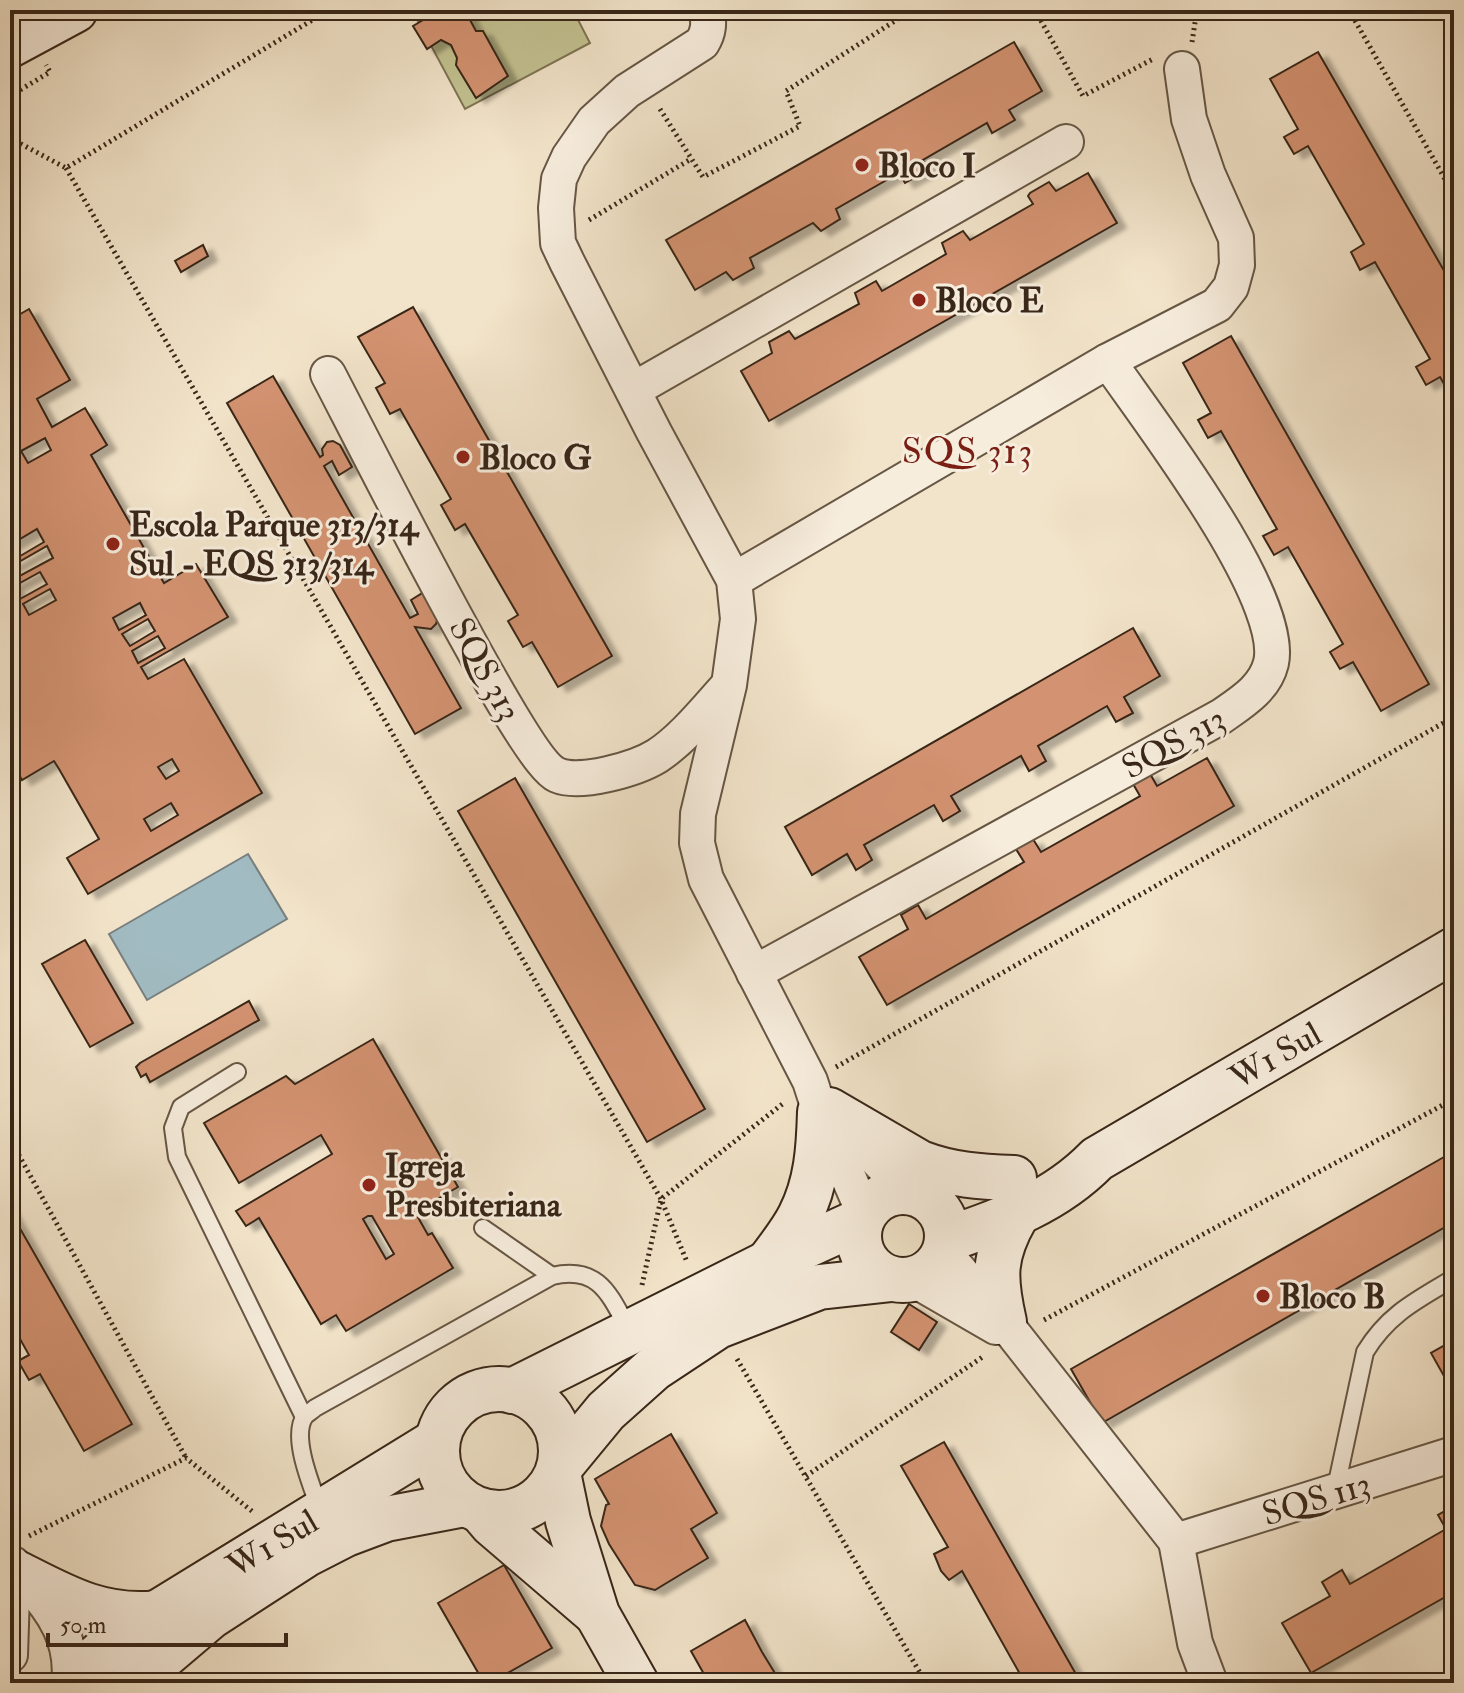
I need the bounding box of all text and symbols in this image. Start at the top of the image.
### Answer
place label: Bloco I [878,145,976,188]
marker: Bloco I [853,156,871,174]
place label: Bloco E [935,280,1044,323]
marker: Bloco E [910,291,928,309]
district label: SQS 313 [902,429,1034,474]
place label: Bloco G [479,437,592,480]
marker: Bloco G [454,448,472,466]
place label: Escola Parque 313/314 Sul - EQS 313/314 [129,504,420,586]
marker: Escola Parque 313/314 Sul - EQS 313/314 [104,535,122,553]
street label: SQS 313 [439,610,531,729]
street label: SQS 313 [1114,697,1233,789]
street label: W1 Sul [1221,1013,1330,1100]
place label: Igreja Presbiteriana [385,1145,562,1227]
marker: Igreja Presbiteriana [360,1176,378,1194]
place label: Bloco B [1279,1276,1385,1319]
marker: Bloco B [1254,1287,1272,1305]
street label: SQS 113 [1257,1463,1376,1536]
street label: W1 Sul [218,1500,326,1589]
scale bar [48,1597,286,1647]
text: 50 m [60,1610,107,1641]

